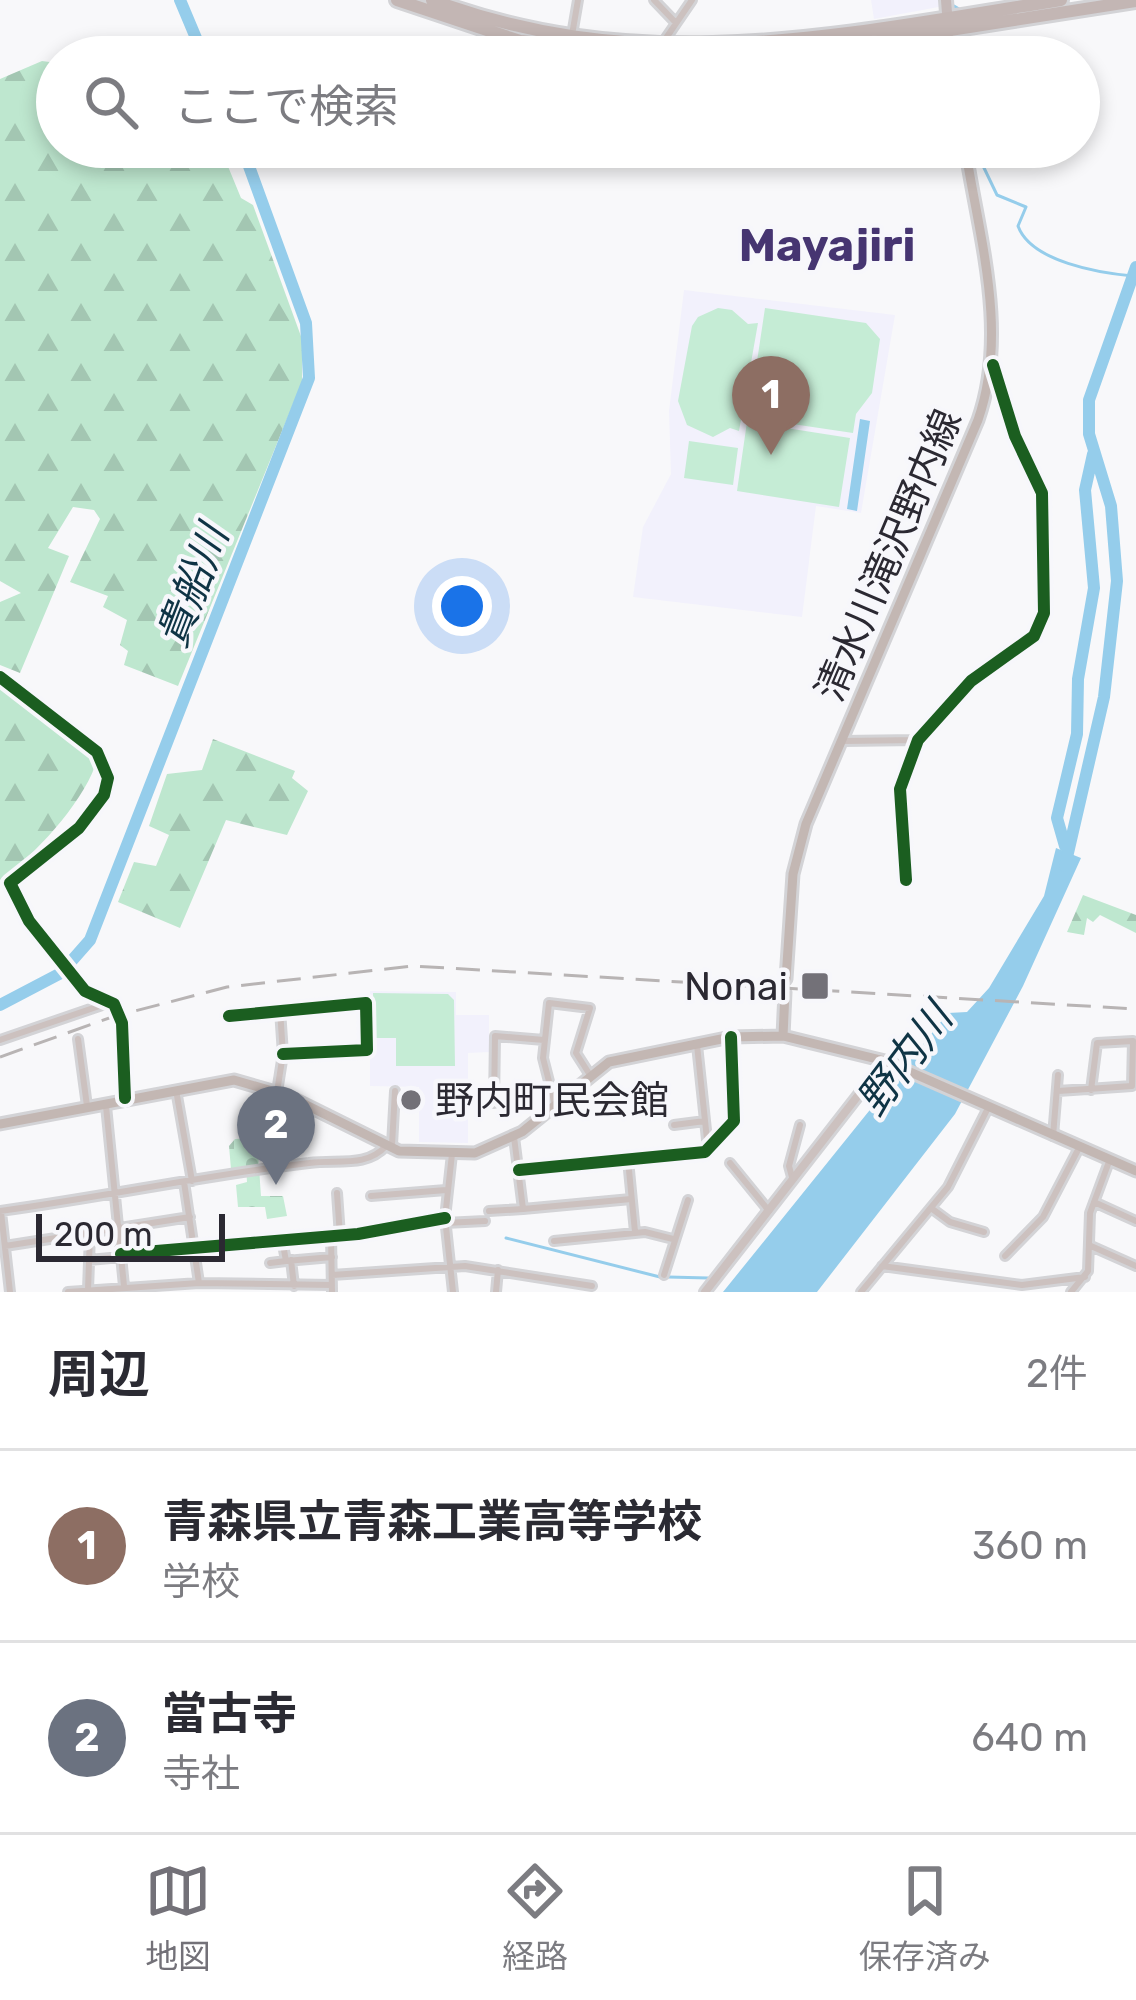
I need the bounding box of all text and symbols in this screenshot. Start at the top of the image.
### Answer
search box [36,36,1100,168]
icon: search [78,69,144,135]
text: ここで検索 [174,80,399,133]
district label: Mayajiri [739,219,915,272]
pin: 1 [732,356,810,455]
street label: 清水川滝沢野内線 [807,403,971,708]
water label: 貴船川 [147,515,240,654]
your location [432,576,492,636]
place label: Nonai [684,964,788,1010]
marker: Nonai [799,970,831,1002]
water label: 野内川 [847,991,965,1125]
place label: 野内町民会館 [435,1078,669,1124]
pin: 2 [237,1086,315,1185]
marker: 野内町民会館 [398,1087,424,1113]
scale bar [36,1208,225,1261]
text: 200 m [54,1215,153,1254]
text: 周辺 [48,1344,150,1405]
text: 2件 [1026,1351,1088,1397]
text: 青森県立青森工業高等学校 [162,1495,702,1548]
text: 1 [77,1523,97,1569]
text: 360 m [972,1523,1088,1569]
text: 学校 [162,1559,240,1605]
text: 當古寺 [162,1687,297,1740]
text: 2 [74,1715,100,1761]
text: 640 m [971,1715,1088,1761]
text: 寺社 [162,1751,240,1797]
tab: 地図 [145,1858,211,1978]
tab: 経路 [502,1858,568,1978]
tab: 保存済み [859,1858,991,1978]

